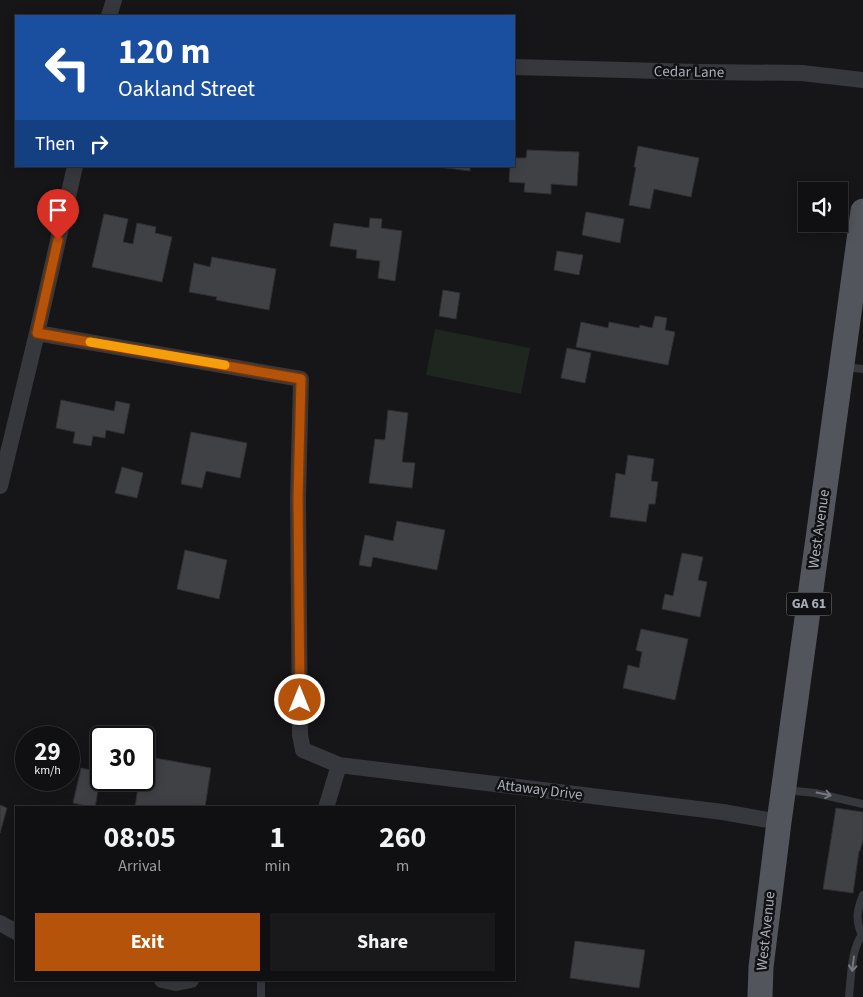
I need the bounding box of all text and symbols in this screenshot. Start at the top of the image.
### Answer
text: 120 m [118,27,210,77]
icon: left [35,35,100,100]
street label: Cedar Lane [654,61,724,83]
text: Oakland Street [118,73,255,105]
icon: right [85,130,113,158]
text: Then [35,131,75,158]
map controls [798,182,848,232]
button: sound [798,182,848,232]
pin [37,189,79,240]
icon: arrive [44,196,72,224]
street label: West Avenue [803,488,835,570]
road number: GA 61 [786,592,832,616]
position arrow [273,673,325,725]
speed limit sign: 30 [90,726,155,791]
text: 29 [34,734,61,770]
text: km/h [34,762,61,779]
street label: Attaway Drive [496,774,584,806]
one-way arrow [815,790,831,800]
text: 08:05 [104,816,176,859]
text: 1 [269,816,285,859]
text: 260 [379,816,426,859]
text: Arrival [118,855,161,877]
text: min [264,855,290,877]
text: m [396,855,409,877]
street label: West Avenue [751,890,781,972]
button: Exit [35,913,260,971]
button: Share [270,913,495,971]
one-way arrow [848,956,858,972]

